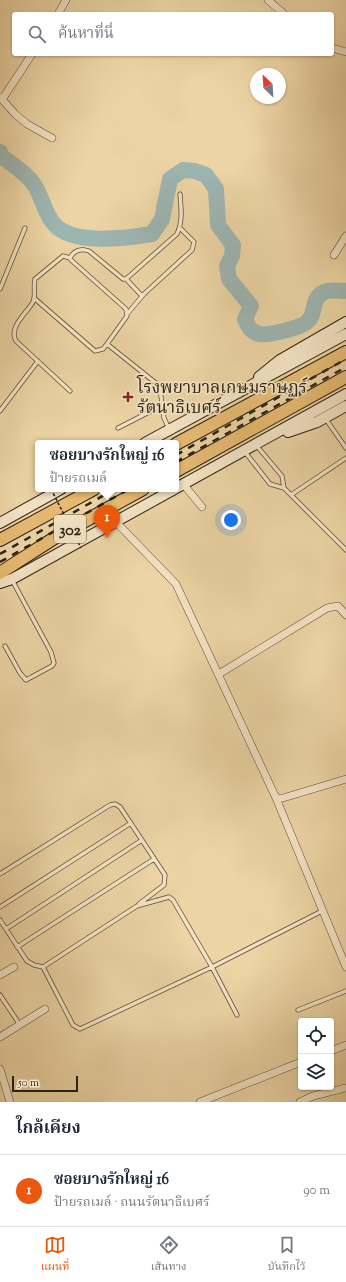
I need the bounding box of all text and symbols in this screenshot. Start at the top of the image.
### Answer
search box [12,12,334,56]
icon: search [26,23,48,45]
text: ค้นหาที่นี่ [58,24,114,45]
north arrow [250,68,286,104]
place label: โรงพยาบาลเกษมราษฏร์ รัตนาธิเบศร์ [136,374,308,421]
marker: โรงพยาบาลเกษมราษฏร์ รัตนาธิเบศร์ [122,391,134,403]
popup [35,440,179,492]
text: ซอยบางรักใหญ่ 16 [49,446,165,467]
text: ป้ายรถเมล์ [49,470,107,488]
pin: 1 [94,505,120,538]
your location [221,510,241,530]
road number: 302 [54,515,86,543]
map controls [298,1018,334,1090]
button: locate [298,1018,334,1054]
button: layers [298,1054,334,1090]
scale bar [12,1074,78,1093]
text: 50 m [18,1075,39,1091]
text: ใกล้เคียง [16,1117,81,1141]
text: ซอยบางรักใหญ่ 16 [54,1170,169,1191]
text: 1 [27,1182,31,1200]
text: 90 m [303,1182,330,1200]
text: ป้ายรถเมล์ · ถนนรัตนาธิเบศร์ [54,1194,210,1212]
tab: แผนที่ [41,1234,69,1276]
tab: เส้นทาง [151,1234,187,1276]
tab: บันทึกไว้ [268,1234,305,1276]

